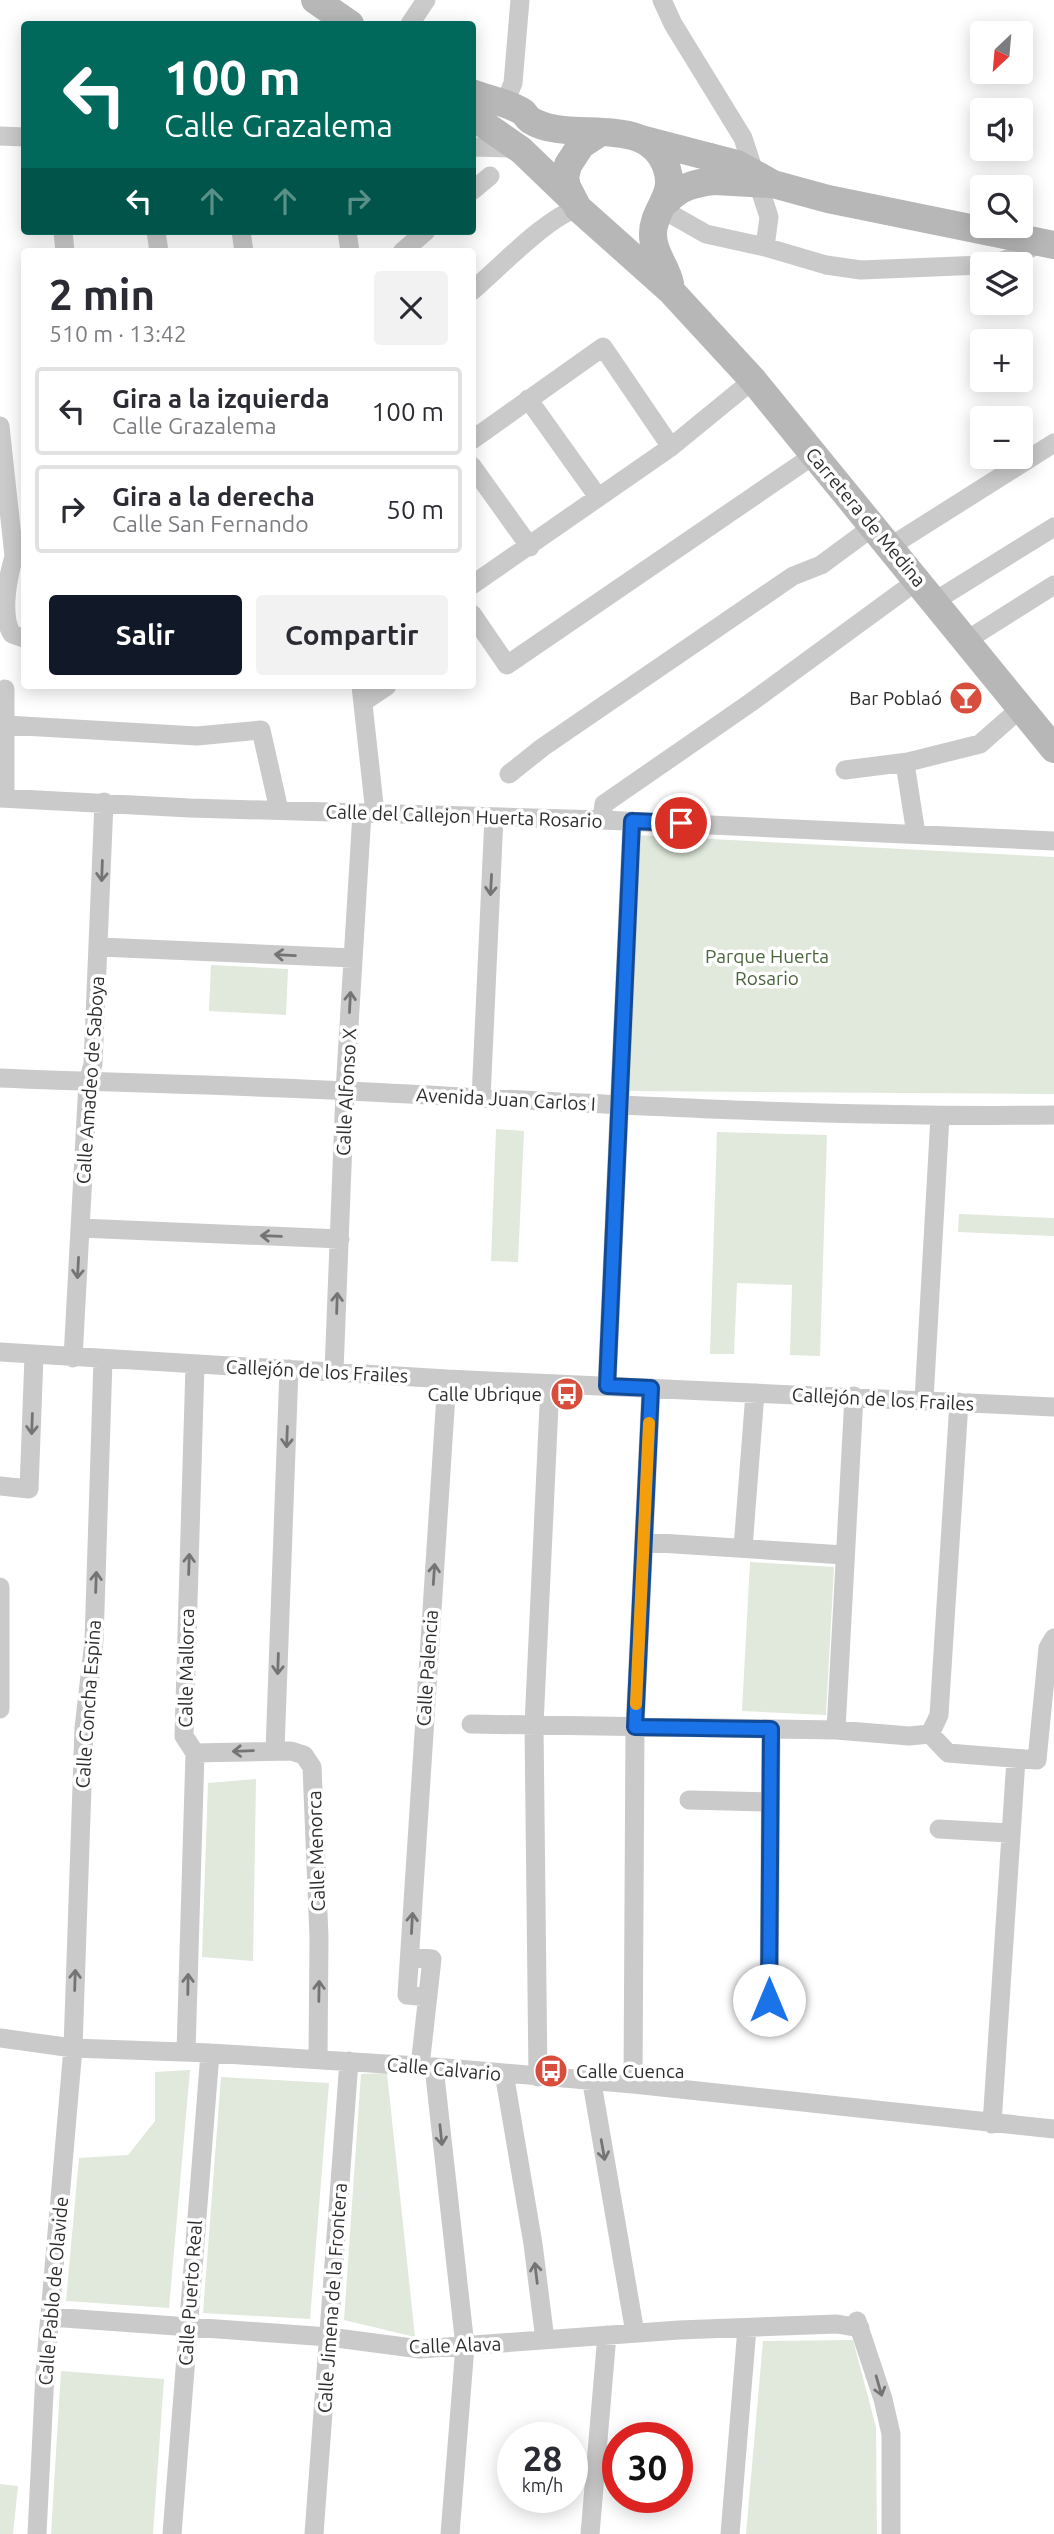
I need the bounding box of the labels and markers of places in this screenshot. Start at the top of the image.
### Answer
bar icon: Bar Poblaó [947,679,985,717]
place label: Bar Poblaó [849,687,942,709]
pin [651,793,711,853]
bus stop icon: Calle Ubrique [548,1375,586,1413]
place label: Calle Ubrique [427,1383,542,1405]
bus stop icon: Calle Cuenca [532,2052,570,2090]
place label: Calle Cuenca [576,2060,684,2082]

